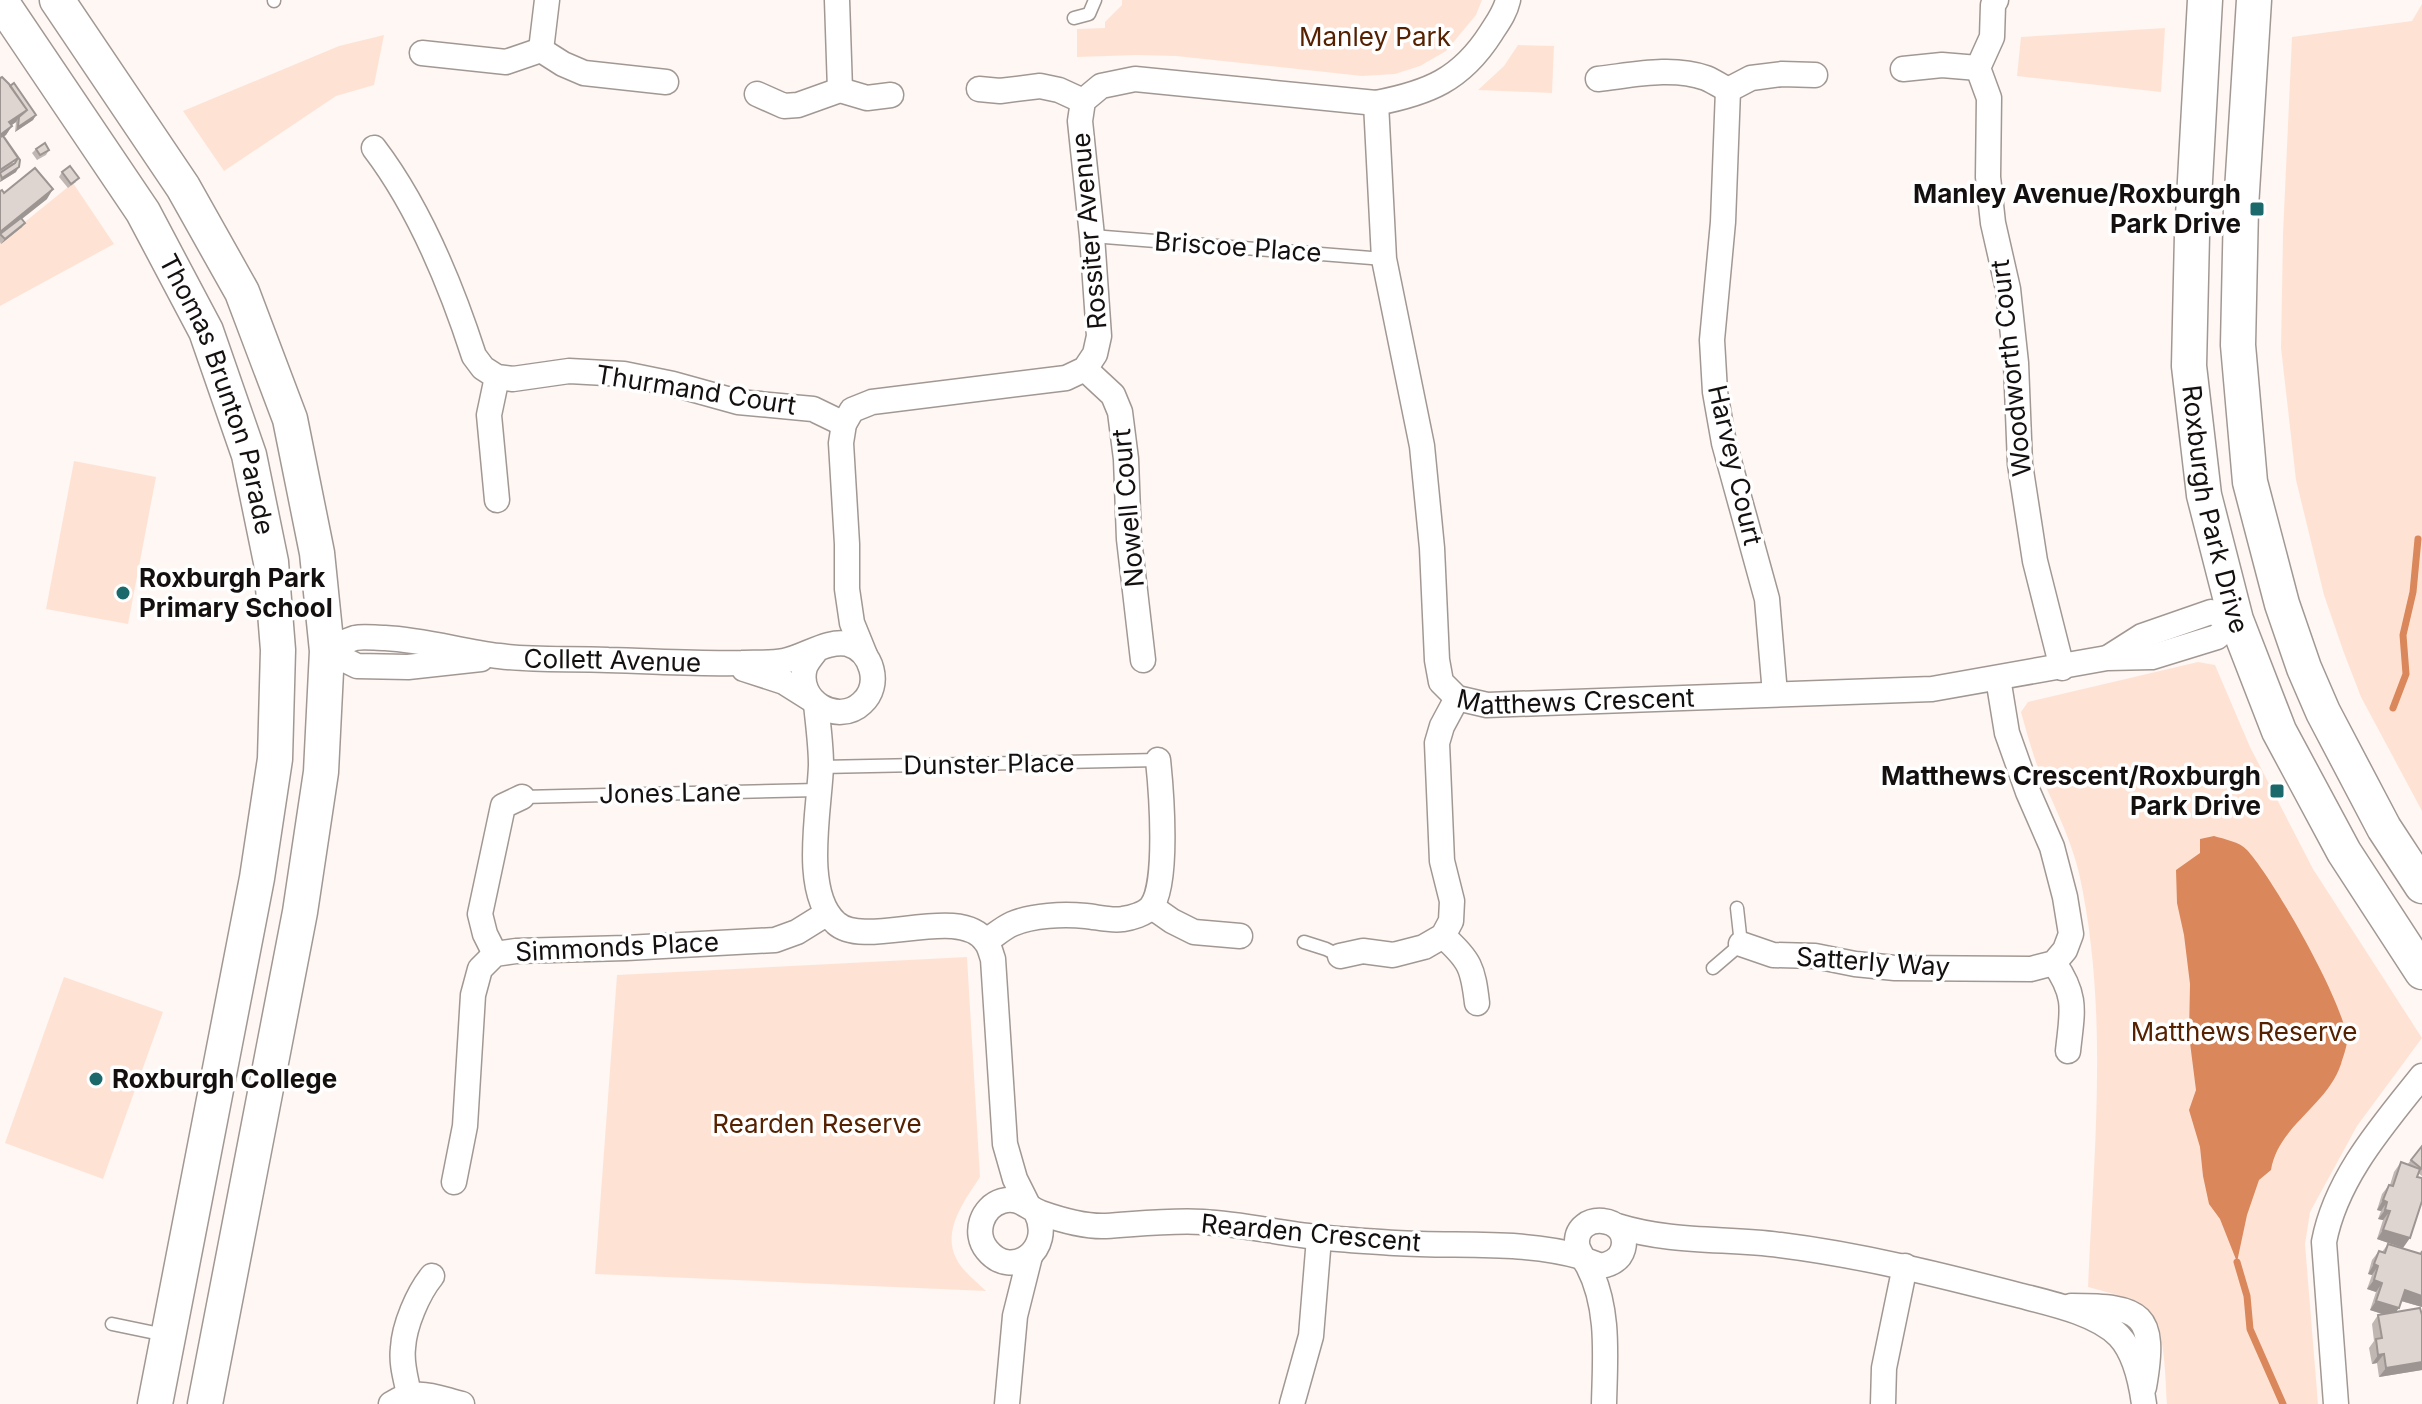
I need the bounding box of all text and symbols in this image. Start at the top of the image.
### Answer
park label: Manley Park [1299,21,1451,52]
street label: Rossiter Avenue [1064,131,1113,331]
place label: Manley Avenue/Roxburgh Park Drive [1913,178,2241,239]
marker: Manley Avenue/Roxburgh Park Drive [2248,200,2266,218]
street label: Briscoe Place [1153,225,1323,268]
street label: Thomas Brunton Parade [153,248,281,537]
street label: Woodworth Court [1984,258,2037,478]
street label: Thurmand Court [594,358,798,421]
street label: Harvey Court [1702,382,1769,548]
street label: Roxburgh Park Drive [2176,383,2256,637]
street label: Nowell Court [1105,427,1150,589]
place label: Roxburgh Park Primary School [139,562,333,623]
marker: Roxburgh Park Primary School [114,584,132,602]
street label: Collett Avenue [523,642,701,678]
street label: Matthews Crescent [1454,682,1695,720]
street label: Dunster Place [903,747,1075,780]
place label: Matthews Crescent/Roxburgh Park Drive [1881,760,2261,821]
street label: Jones Lane [599,776,741,809]
marker: Matthews Crescent/Roxburgh Park Drive [2268,782,2286,800]
street label: Simmonds Place [514,926,720,967]
street label: Satterly Way [1795,941,1951,982]
park label: Matthews Reserve [2131,1016,2357,1047]
place label: Roxburgh College [112,1063,337,1094]
marker: Roxburgh College [87,1070,105,1088]
park label: Rearden Reserve [712,1108,922,1139]
street label: Rearden Crescent [1200,1207,1422,1258]

